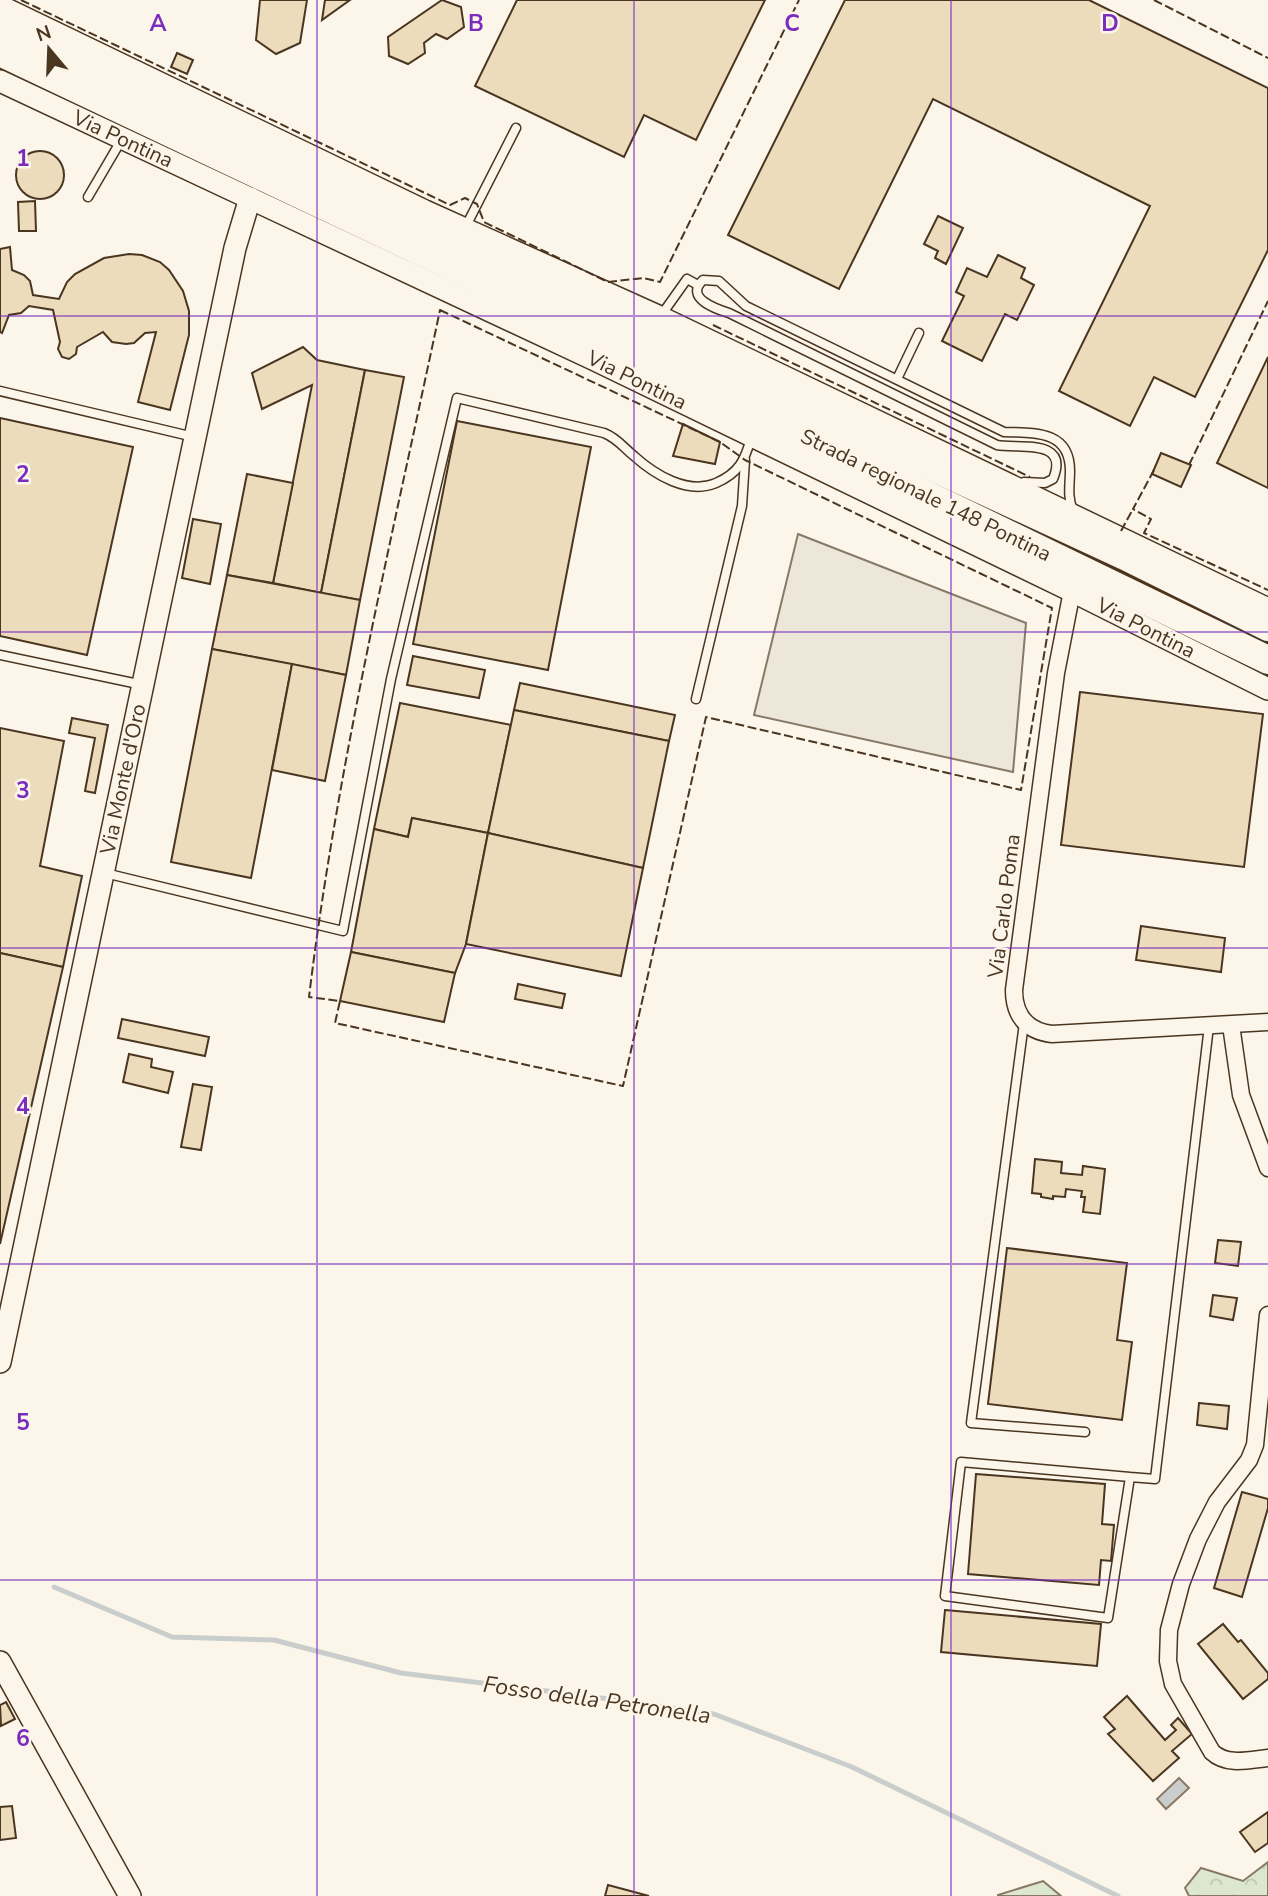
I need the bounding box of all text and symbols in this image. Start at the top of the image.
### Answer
text: A [149,8,167,39]
text: B [468,8,484,39]
text: C [784,8,800,39]
text: D [1101,8,1119,39]
north arrow [14,14,84,84]
text: N [33,19,55,48]
street label: Via Pontina [67,103,178,174]
text: 1 [16,143,30,174]
street label: Via Pontina [582,343,691,416]
street label: Strada regionale 148 Pontina [796,422,1056,568]
text: 2 [16,459,30,490]
street label: Via Pontina [1091,591,1200,665]
street label: Via Monte d'Oro [93,701,153,858]
text: 3 [16,775,30,806]
street label: Via Carlo Poma [981,832,1027,981]
text: 4 [16,1091,30,1122]
text: 5 [16,1407,30,1438]
water label: Fosso della Petronella [481,1669,713,1731]
text: 6 [16,1723,30,1754]

